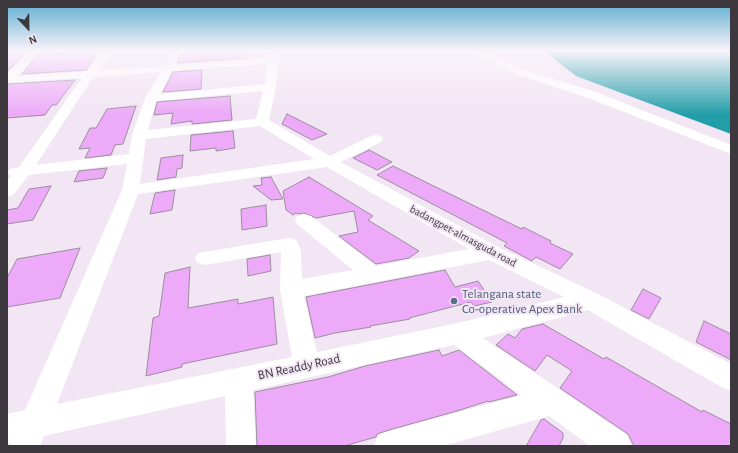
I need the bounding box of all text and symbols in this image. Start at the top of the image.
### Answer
north arrow [8,8,48,48]
text: N [27,33,38,46]
street label: badangpet-almasguda road [407,202,519,270]
place label: Telangana state Co-operative Apex Bank [462,286,582,317]
marker: Telangana state Co-operative Apex Bank [449,296,459,306]
street label: BN Readdy Road [256,351,342,383]

